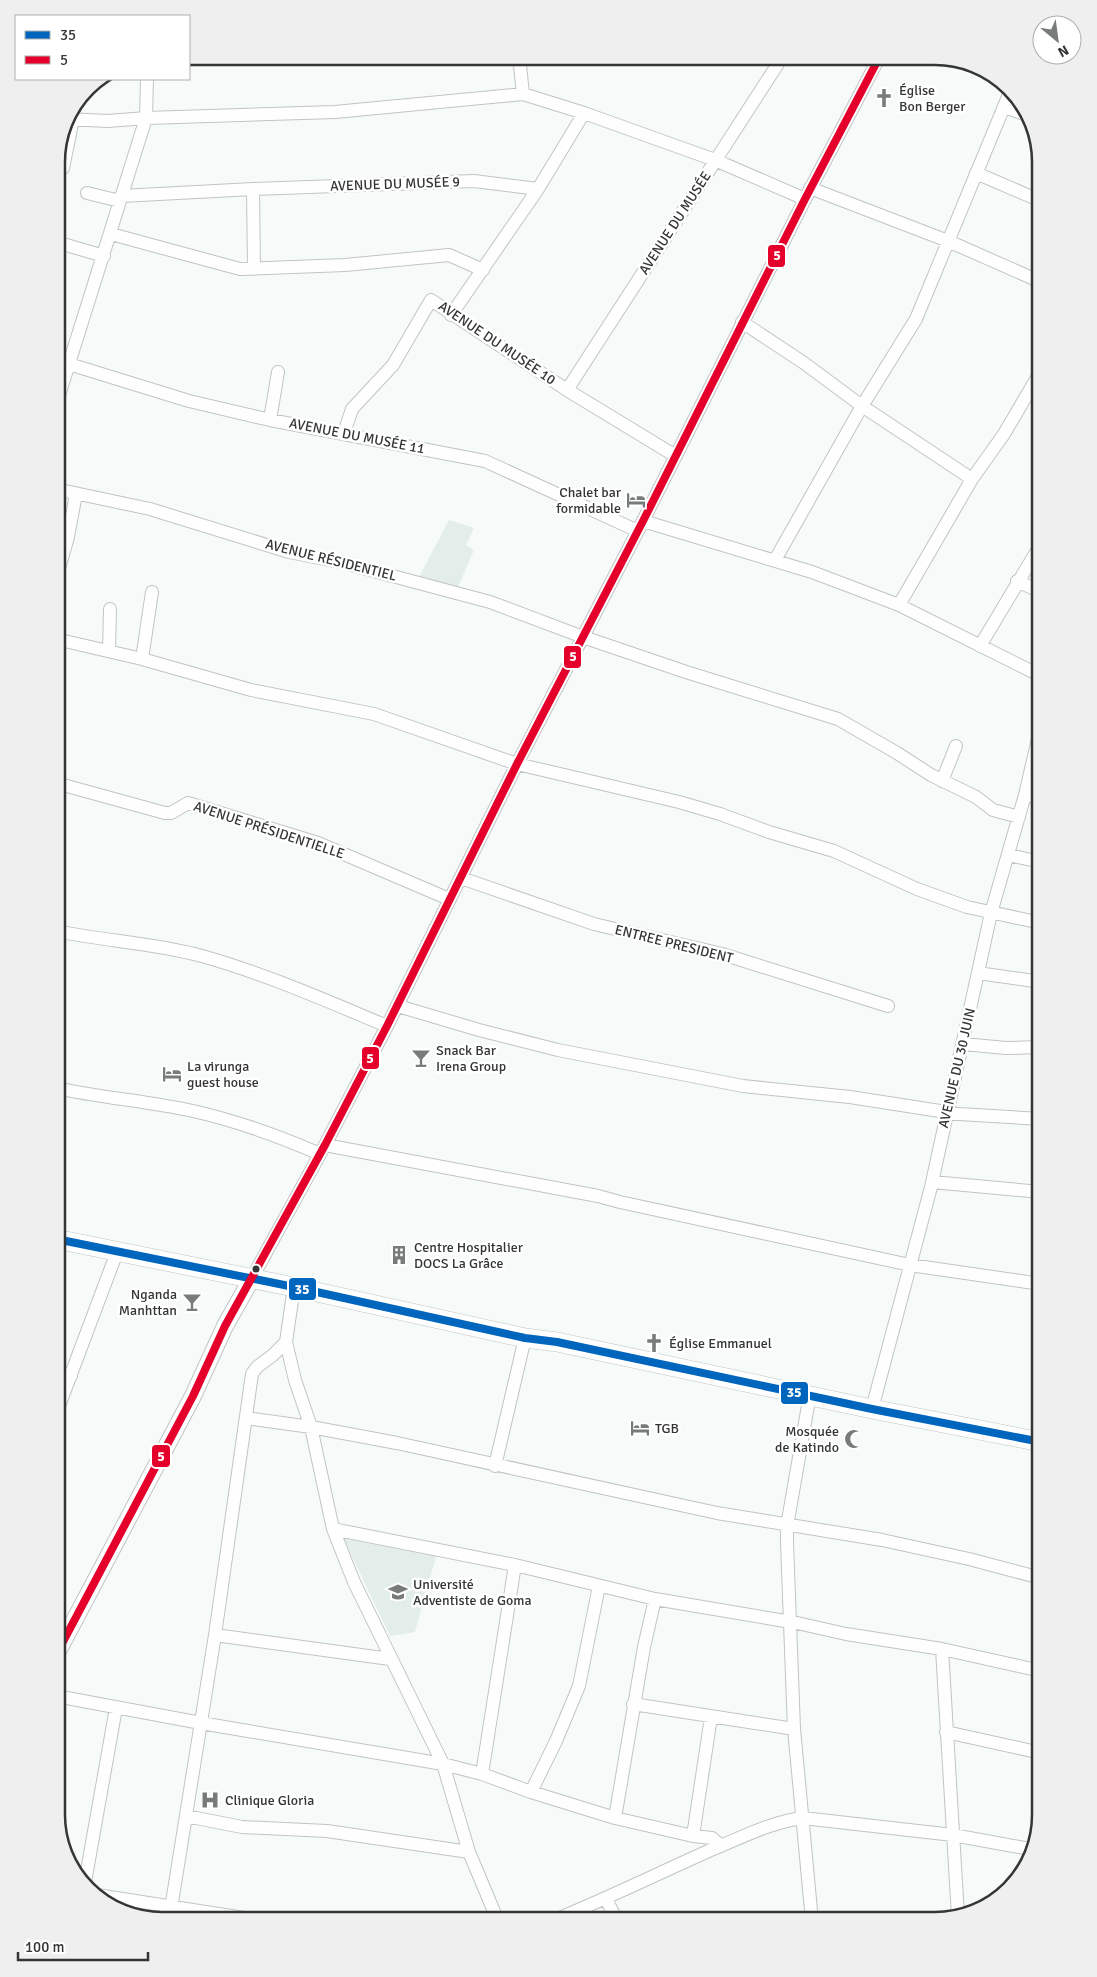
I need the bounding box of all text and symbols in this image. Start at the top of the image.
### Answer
legend [15,15,190,80]
north arrow [1032,15,1082,65]
text: 35 [60,26,76,44]
text: N [1055,41,1071,61]
text: 5 [60,51,68,69]
place label: Église Bon Berger [899,82,966,115]
church icon: Église Bon Berger [873,87,895,109]
street label: AVENUE DU MUSÉE [635,168,715,278]
street label: AVENUE DU MUSÉE 9 [330,173,460,195]
line badge: 5 [767,244,786,268]
text: 5 [773,247,781,264]
street label: AVENUE DU MUSÉE 10 [435,297,559,389]
street label: AVENUE DU MUSÉE 11 [288,415,426,457]
place label: Chalet bar formidable [556,484,622,517]
hotel icon: Chalet bar formidable [625,489,647,511]
street label: AVENUE RÉSIDENTIEL [264,535,398,585]
line badge: 5 [563,645,582,669]
text: 5 [569,648,577,665]
street label: AVENUE PRÉSIDENTIELLE [191,798,347,862]
street label: ENTREE PRESIDENT [613,921,735,967]
street label: AVENUE DU 30 JUIN [935,1006,979,1130]
place label: Snack Bar Irena Group [436,1042,506,1075]
line badge: 5 [361,1046,380,1070]
bar icon: Snack Bar Irena Group [410,1047,432,1069]
text: 5 [366,1050,374,1067]
place label: La virunga guest house [187,1058,259,1091]
hotel icon: La virunga guest house [161,1063,183,1085]
place label: Centre Hospitalier DOCS La Grâce [414,1239,524,1272]
building icon: Centre Hospitalier DOCS La Grâce [388,1244,410,1266]
unlabelled marker [251,1264,261,1274]
line badge: 35 [288,1277,317,1301]
text: 35 [294,1281,310,1298]
place label: Nganda Manhttan [119,1286,177,1319]
bar icon: Nganda Manhttan [181,1291,203,1313]
church icon: Église Emmanuel [643,1332,665,1354]
place label: Église Emmanuel [669,1335,772,1352]
line badge: 35 [780,1381,809,1405]
text: 35 [786,1384,802,1401]
hotel icon: TGB [629,1417,651,1439]
place label: TGB [655,1420,679,1437]
place label: Mosquée de Katindo [775,1423,839,1456]
mosque icon: Mosquée de Katindo [843,1428,865,1450]
line badge: 5 [151,1444,171,1468]
text: 5 [157,1448,165,1465]
place label: Université Adventiste de Goma [413,1576,532,1609]
school or university icon: Université Adventiste de Goma [387,1581,409,1603]
hospital icon: Clinique Gloria [199,1789,221,1811]
place label: Clinique Gloria [225,1792,314,1809]
scale bar [18,1930,148,1962]
text: 100 m [25,1938,65,1956]

